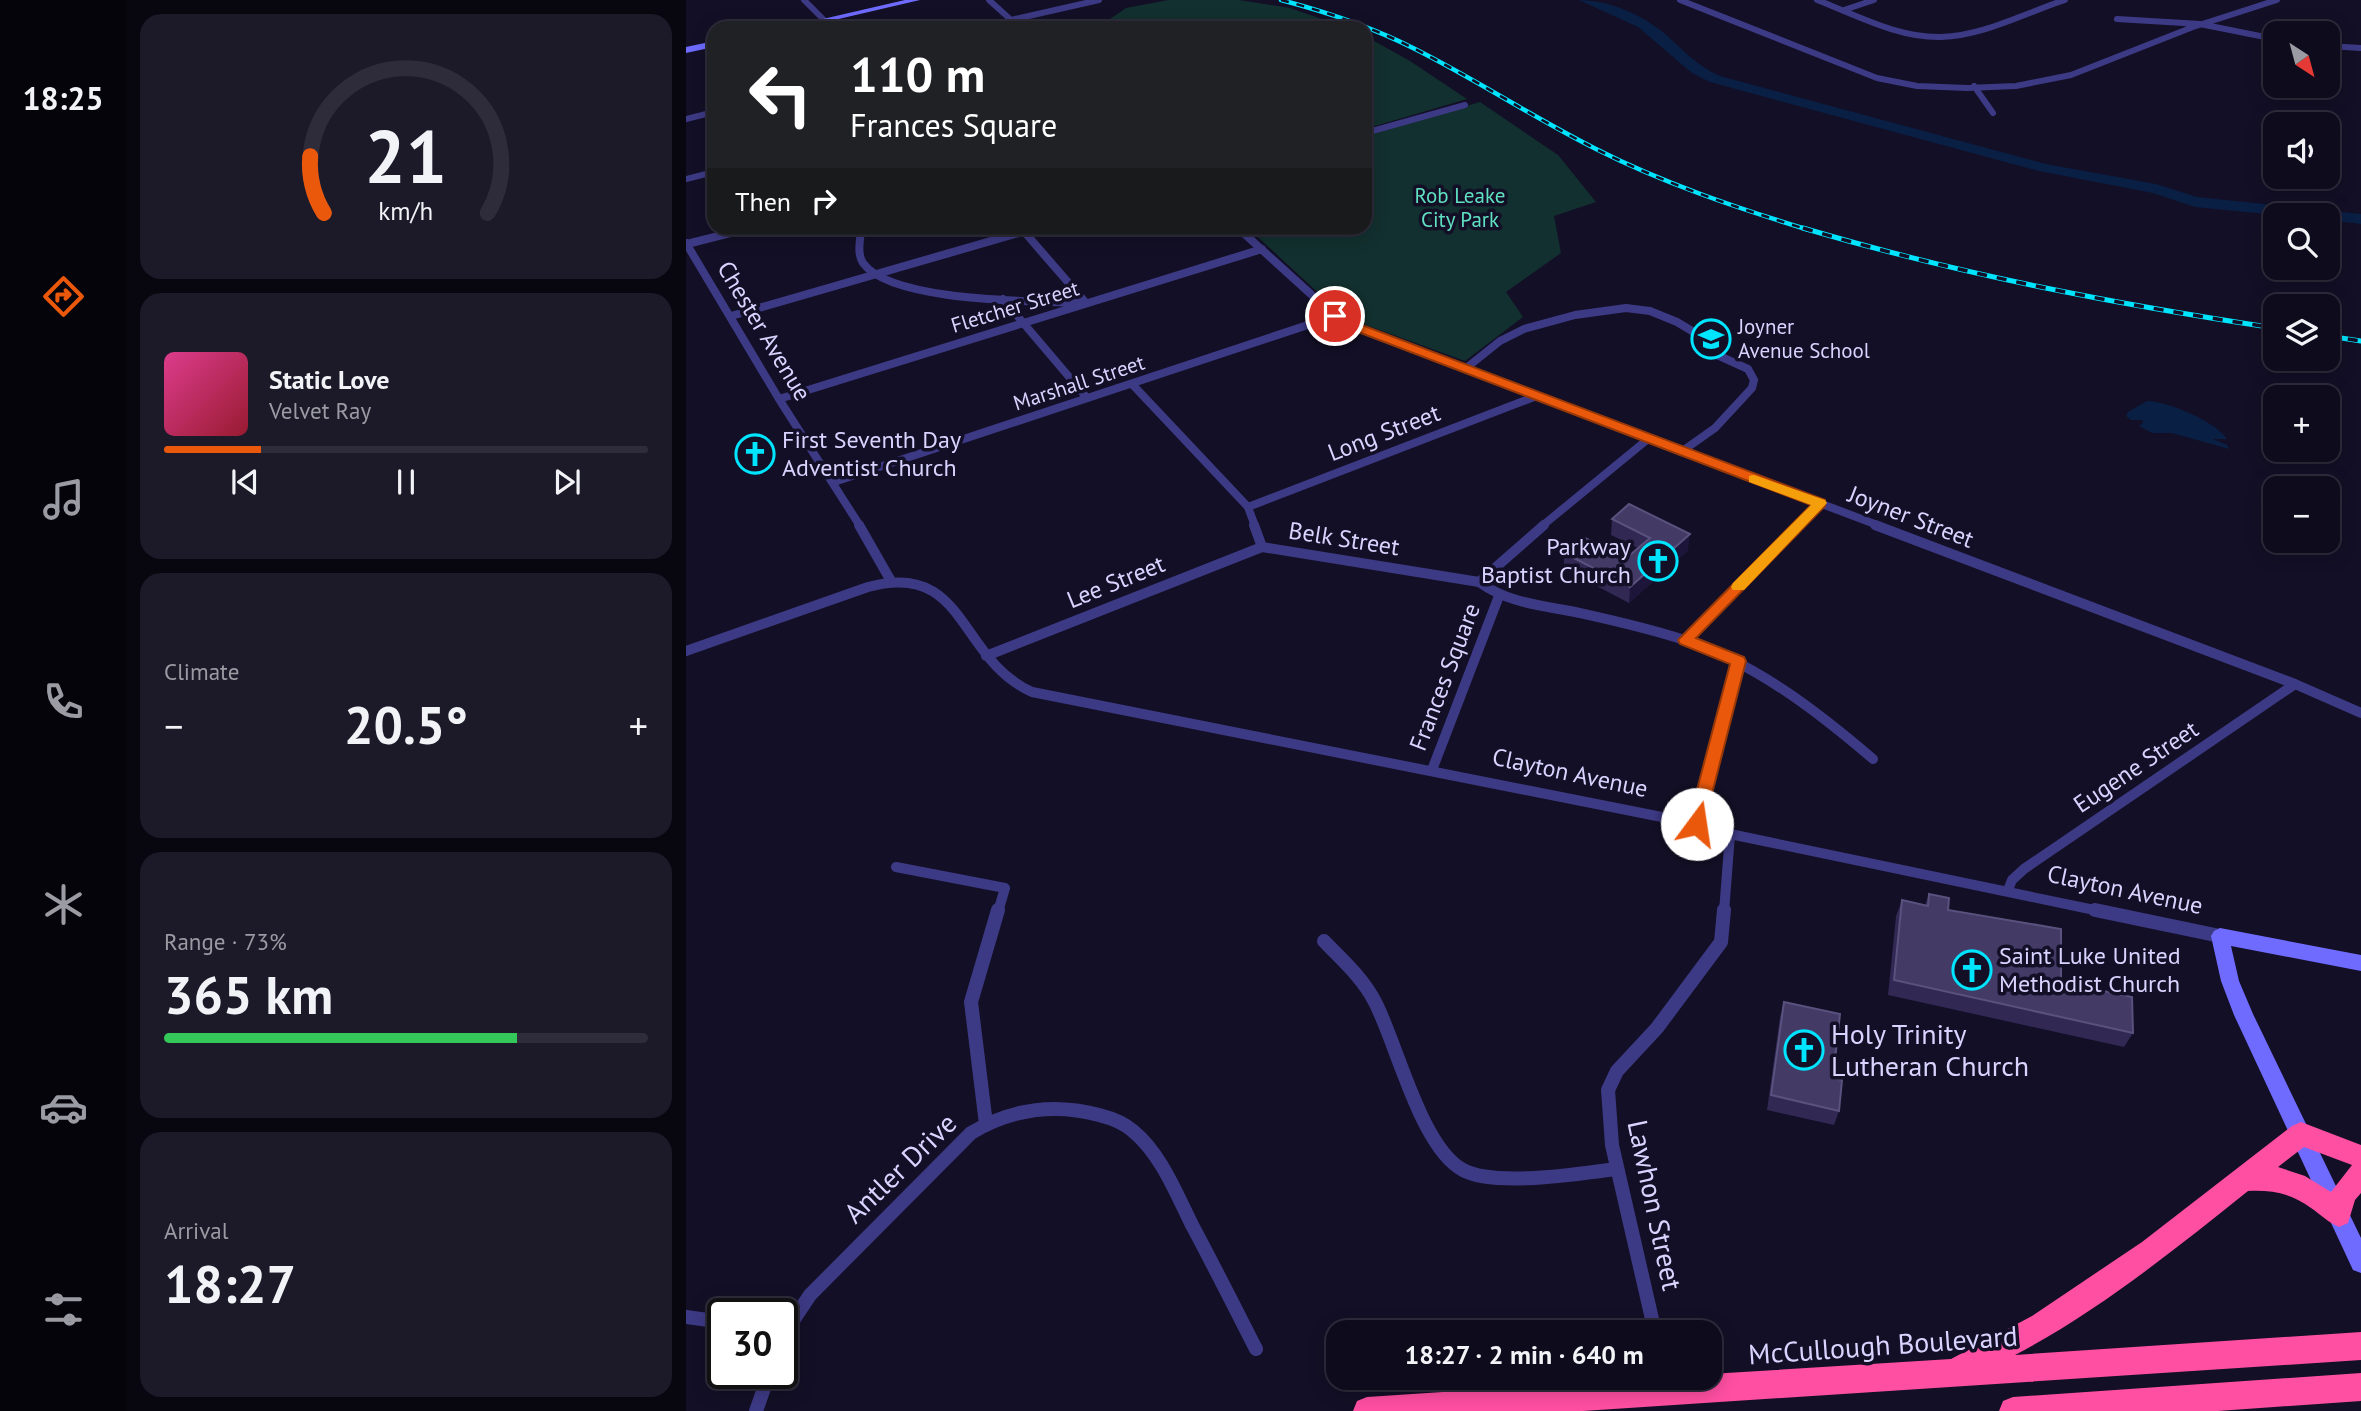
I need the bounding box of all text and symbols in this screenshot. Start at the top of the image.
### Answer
north arrow [2263,21,2340,98]
map controls [2263,21,2340,553]
text: 110 m [850,42,985,106]
icon: left [735,49,826,140]
text: 18:25 [22,77,104,119]
text: Frances Square [850,104,1057,146]
text: 21 [365,109,447,203]
button: sound [2263,112,2340,189]
icon: right [805,182,843,220]
park label: Rob Leake City Park [1415,182,1505,233]
text: Then [735,185,791,218]
text: km/h [379,195,433,227]
button: search [2263,203,2340,280]
street label: Chester Avenue [710,255,818,406]
icon: directions [39,272,88,321]
street label: Fletcher Street [948,274,1082,339]
pin [1305,286,1365,346]
button: layers [2263,294,2340,371]
icon: arrive [1316,297,1354,335]
place label: Joyner Avenue School [1737,313,1870,364]
school or university icon: Joyner Avenue School [1690,318,1732,360]
street label: Marshall Street [1010,349,1148,416]
text: Static Love [269,363,390,396]
button: + [2263,385,2340,462]
text: Velvet Ray [269,396,371,425]
street label: Long Street [1323,397,1444,468]
place label: First Seventh Day Adventist Church [782,424,961,483]
church icon: First Seventh Day Adventist Church [734,433,776,475]
icon: previous [226,463,264,501]
icon: pause [387,463,425,501]
icon: next [548,463,586,501]
icon: music [39,475,88,524]
button: − [2263,476,2340,553]
street label: Joyner Street [1843,478,1978,555]
street label: Belk Street [1286,514,1402,563]
place label: Parkway Baptist Church [1481,531,1631,590]
church icon: Parkway Baptist Church [1637,540,1679,582]
street label: Lee Street [1062,548,1169,615]
street label: Frances Square [1402,599,1487,755]
text: Climate [164,657,239,686]
icon: phone [39,677,88,726]
text: 20.5° [344,691,468,758]
text: − [164,701,183,750]
text: + [629,701,648,750]
street label: Eugene Street [2067,713,2204,820]
street label: Clayton Avenue [1489,741,1651,804]
position arrow [1660,787,1734,861]
street label: Clayton Avenue [2044,858,2206,921]
icon: climate [39,880,88,929]
text: Range · 73% [164,927,287,956]
place label: Saint Luke United Methodist Church [1999,940,2181,999]
church icon: Saint Luke United Methodist Church [1951,949,1993,991]
text: 365 km [164,961,333,1028]
place label: Holy Trinity Lutheran Church [1831,1015,2029,1084]
church icon: Holy Trinity Lutheran Church [1783,1029,1825,1071]
icon: car [39,1083,88,1132]
street label: Antler Drive [835,1105,964,1231]
street label: Lawhon Street [1619,1116,1692,1294]
text: Arrival [164,1216,228,1245]
text: 18:27 [164,1250,296,1317]
icon: filters [39,1285,88,1334]
speed limit sign: 30 [707,1298,798,1389]
street label: McCullough Boulevard [1747,1317,2019,1372]
text: 18:27 · 2 min · 640 m [1404,1338,1644,1371]

